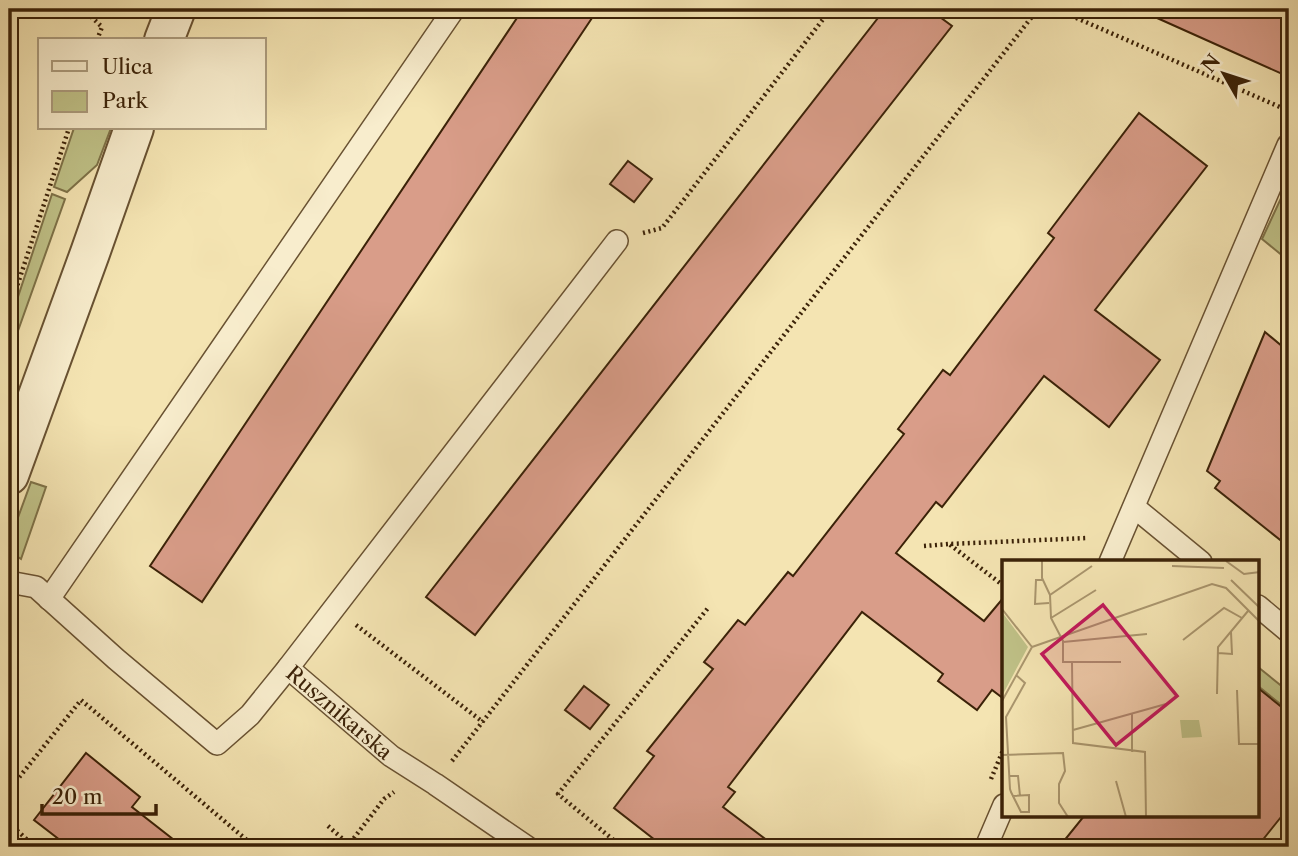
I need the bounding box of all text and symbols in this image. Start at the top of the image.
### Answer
legend [38,38,266,130]
north arrow [1190,38,1260,108]
text: N [1197,50,1225,77]
text: Ulica [102,54,154,79]
text: Park [102,88,148,113]
inset map [1002,560,1260,818]
street label: Rusznikarska [282,660,398,765]
scale bar [42,772,156,816]
text: 20 m [52,784,103,809]

